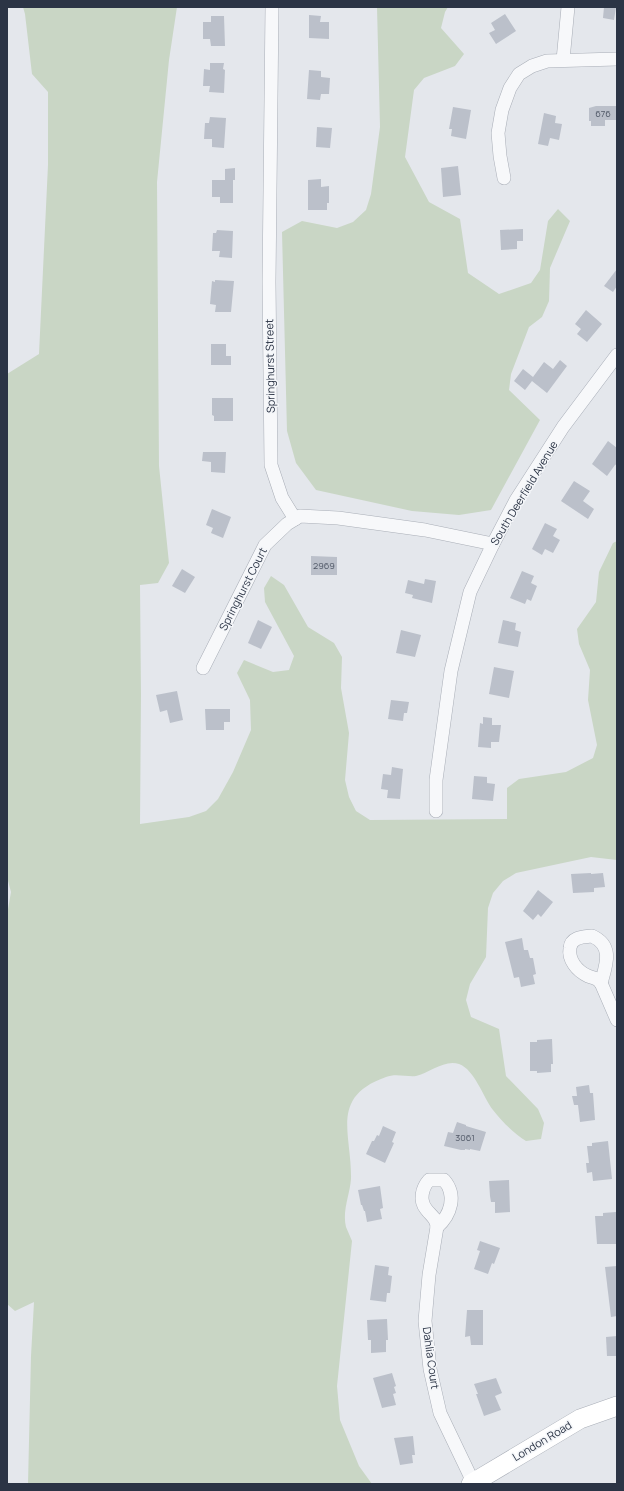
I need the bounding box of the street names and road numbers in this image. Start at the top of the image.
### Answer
street label: Springhurst Street [261,319,278,413]
street label: South Deerfield Avenue [486,437,561,548]
street label: Springhurst Court [215,545,270,633]
street label: Dahlia Court [420,1326,443,1390]
street label: London Road [509,1417,574,1464]

